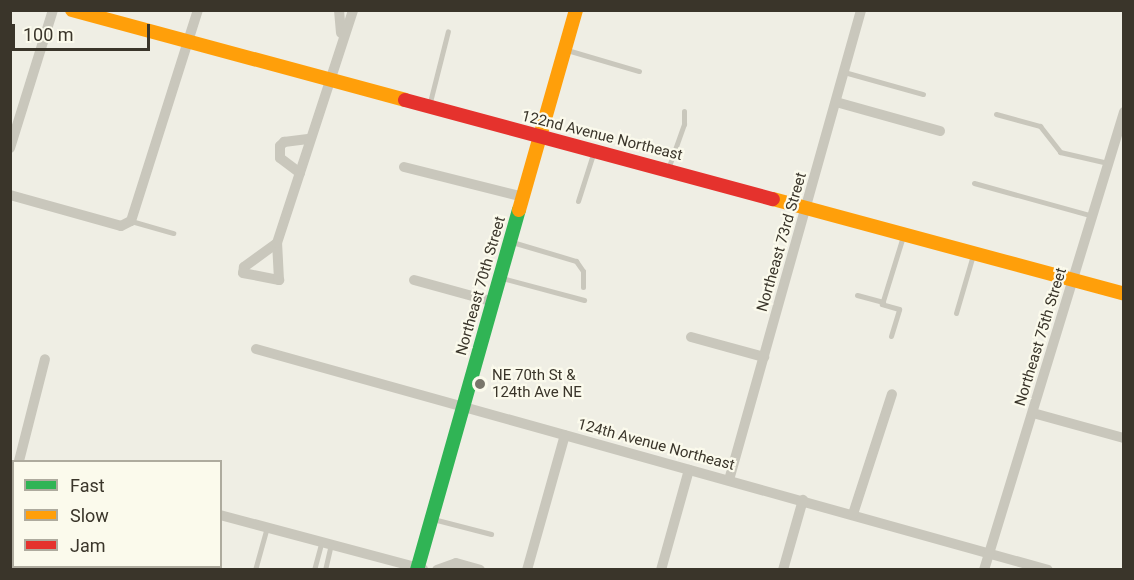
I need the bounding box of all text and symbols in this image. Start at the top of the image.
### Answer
scale bar [15,12,153,50]
text: 100 m [23,24,74,45]
street label: 122nd Avenue Northeast [520,107,684,165]
street label: Northeast 73rd Street [754,170,810,314]
street label: Northeast 70th Street [453,214,509,358]
street label: Northeast 75th Street [1011,266,1071,408]
place label: NE 70th St & 124th Ave NE [492,366,582,401]
marker: NE 70th St & 124th Ave NE [473,377,487,391]
street label: 124th Avenue Northeast [576,415,736,475]
legend [12,460,222,568]
text: Fast [70,475,105,496]
text: Slow [70,505,109,526]
text: Jam [70,535,106,556]

